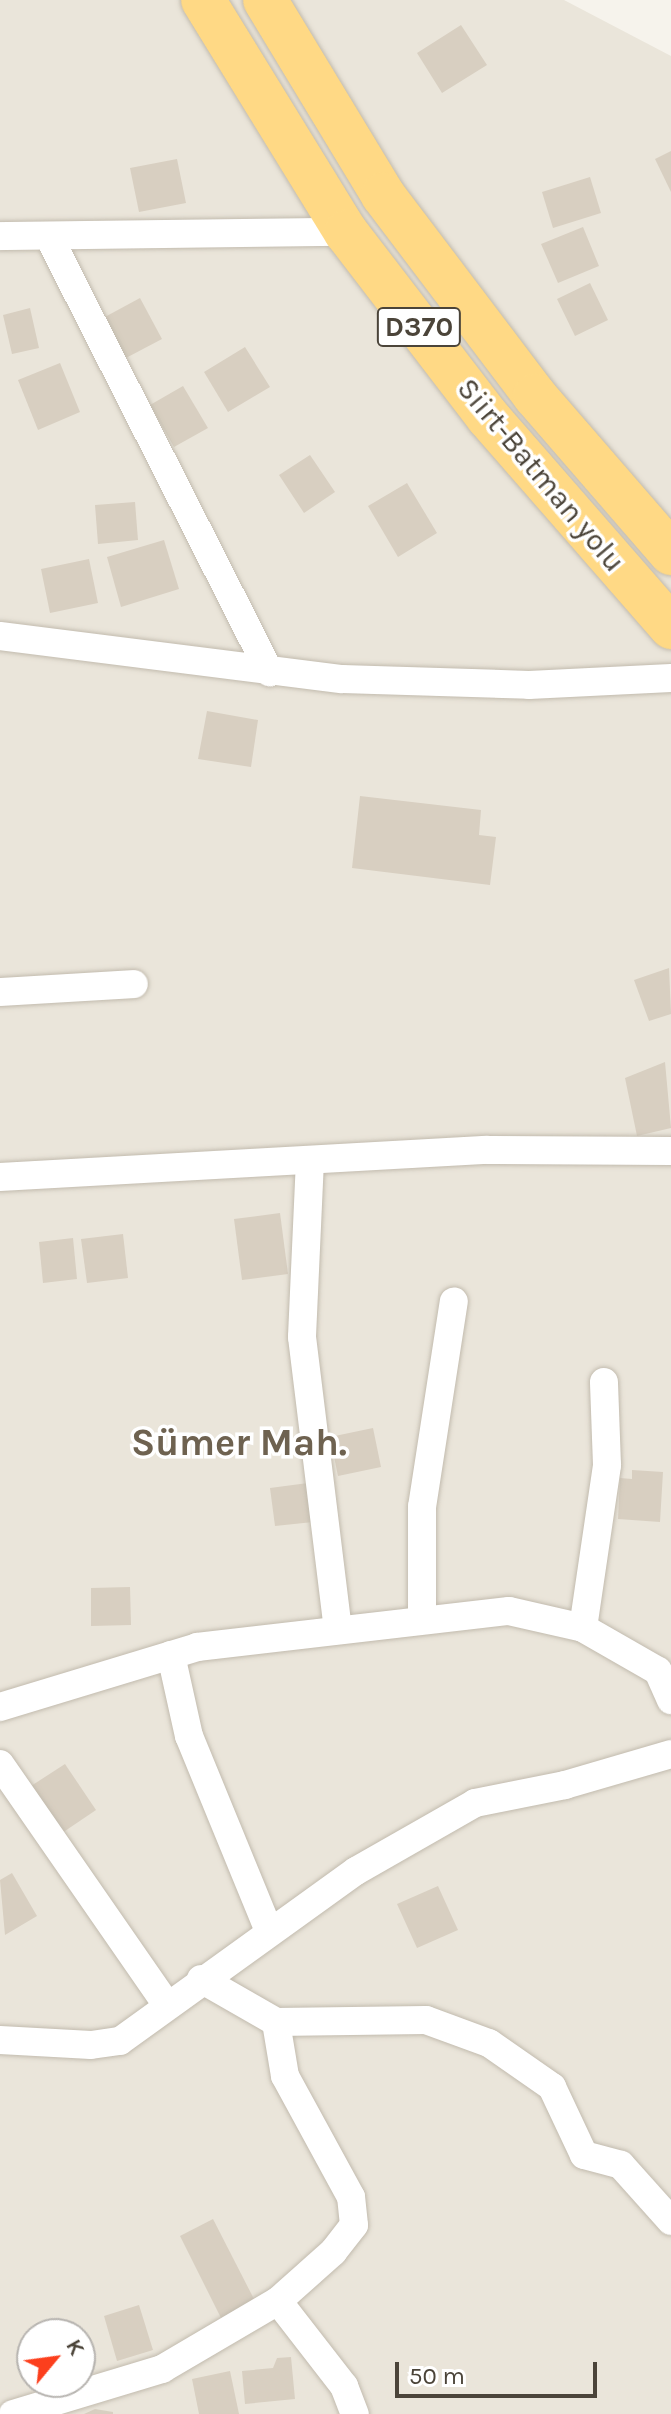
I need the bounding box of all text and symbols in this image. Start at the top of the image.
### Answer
road number: D370 [375,303,463,351]
street label: Siirt-Batman yolu [450,371,632,579]
district label: Sümer Mah. [131,1420,347,1466]
north arrow [16,2318,96,2398]
text: K [60,2335,90,2360]
scale bar [399,2346,601,2396]
text: 50 m [409,2362,465,2390]

